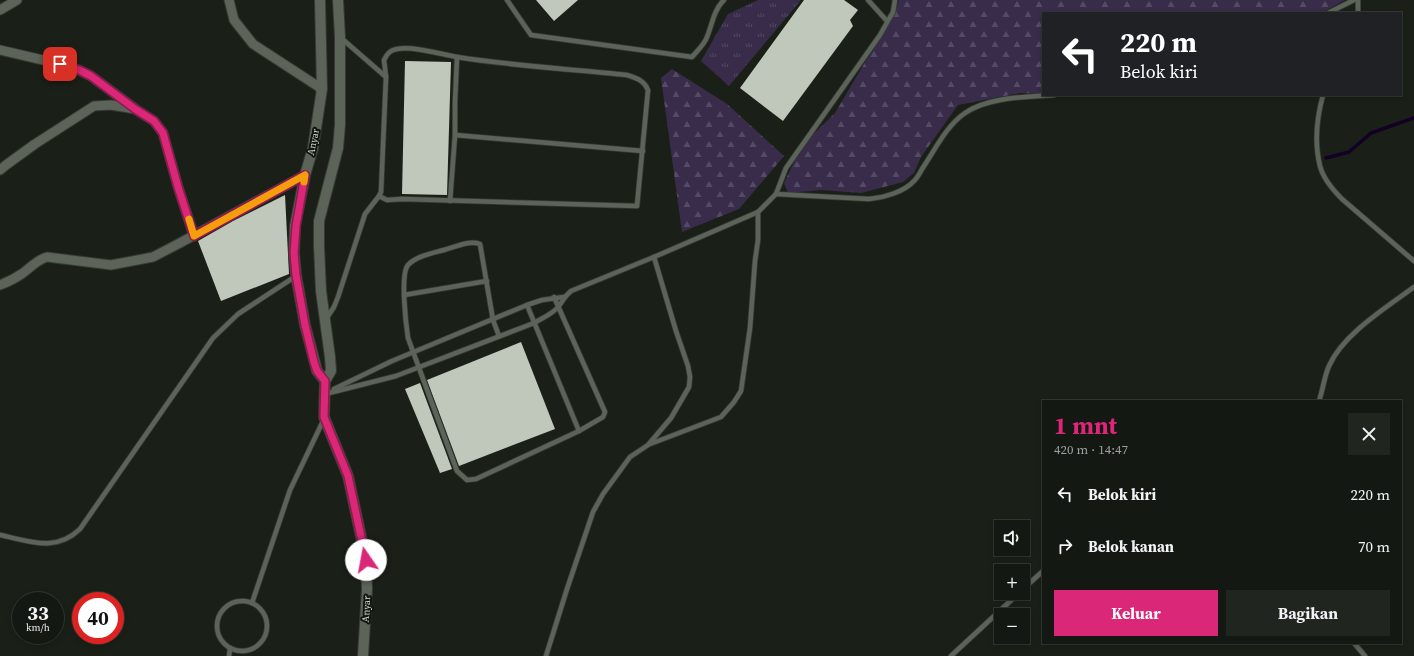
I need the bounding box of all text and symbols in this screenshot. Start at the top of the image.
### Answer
text: 220 m [1120,23,1197,61]
icon: left [1054,28,1106,80]
pin [43,47,77,81]
icon: arrive [49,53,71,75]
text: Belok kiri [1120,59,1198,84]
street label: Anyar [304,127,322,156]
text: 1 mnt [1054,409,1117,442]
button: close [1348,413,1390,455]
text: 420 m · 14:47 [1054,441,1128,458]
icon: left [1054,483,1076,505]
text: Belok kiri [1088,484,1156,505]
text: 220 m [1350,484,1390,505]
map controls [994,520,1030,644]
button: sound [994,520,1030,556]
icon: right [1054,535,1076,557]
text: Belok kanan [1088,536,1174,557]
text: 70 m [1358,536,1390,557]
position arrow [345,539,387,581]
button: + [994,564,1030,600]
button: Keluar [1054,590,1218,636]
button: Bagikan [1226,590,1390,636]
speed limit sign: 40 [72,592,124,644]
street label: Anyar [359,595,373,623]
text: 33 [27,599,49,627]
button: − [994,608,1030,644]
text: km/h [26,621,50,634]

